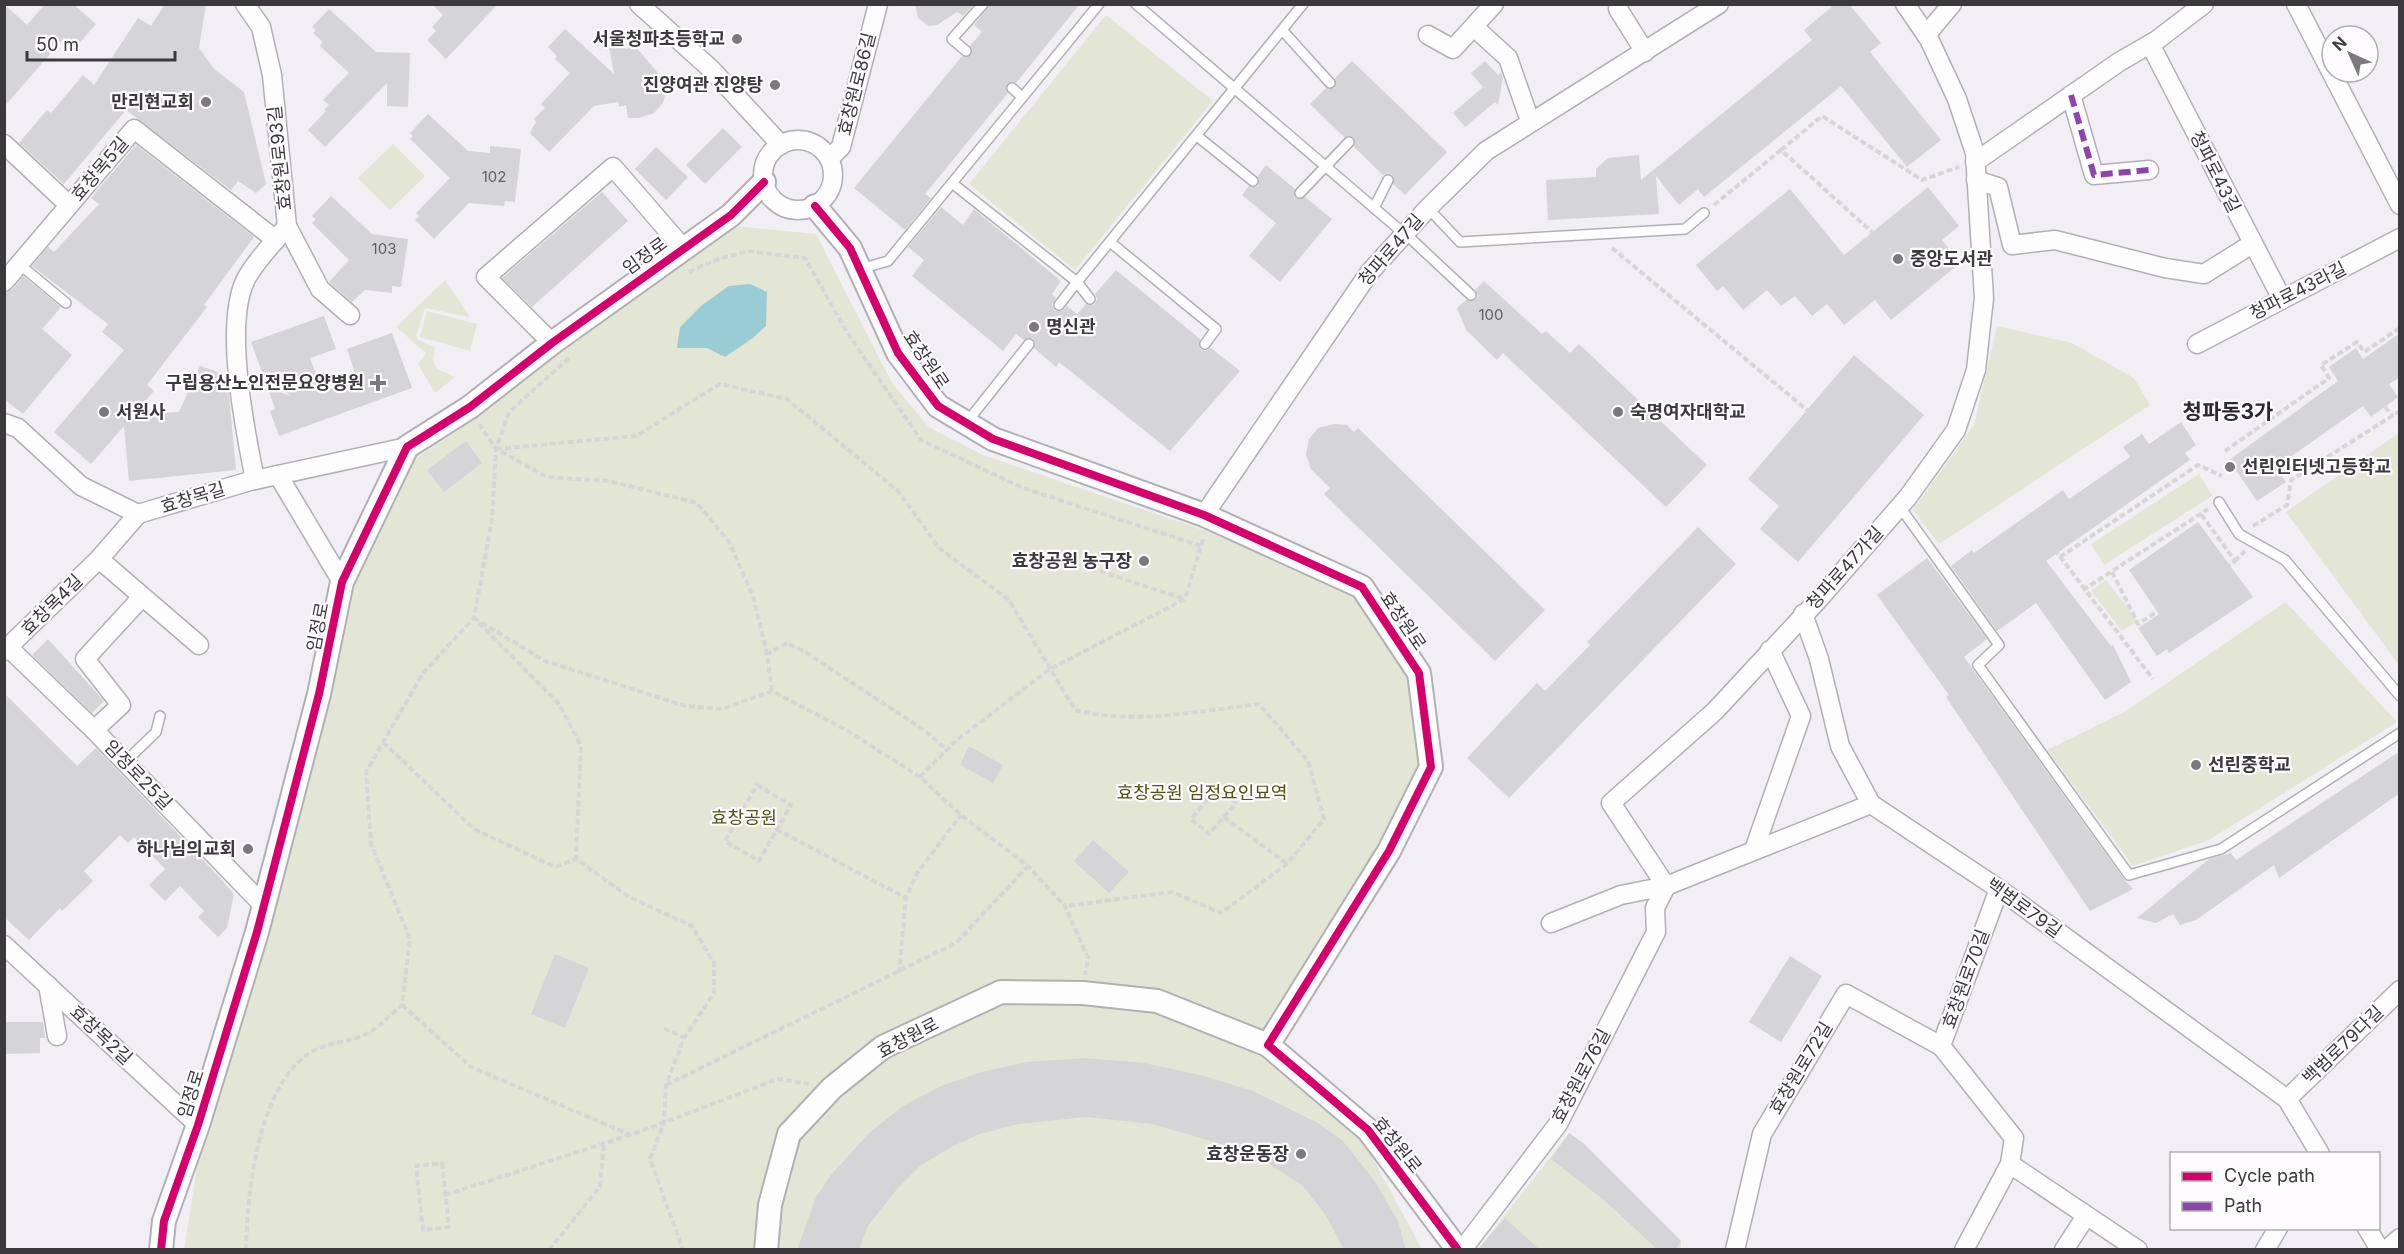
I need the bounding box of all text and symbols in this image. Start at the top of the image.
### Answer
scale bar [27,24,176,62]
north arrow [2320,24,2380,84]
place label: 서울청파초등학교 [593,28,725,49]
street label: 효창원로86길 [834,30,879,137]
marker: 서울청파초등학교 [730,32,744,46]
text: N [2328,32,2351,55]
text: 50 m [36,34,79,55]
place label: 진양여관 진양탕 [643,74,763,95]
marker: 진양여관 진양탕 [768,78,782,92]
place label: 만리현교회 [111,91,194,112]
marker: 만리현교회 [199,95,213,109]
street label: 효창원로93길 [264,105,295,211]
street label: 청파로43길 [2186,127,2245,216]
street label: 효창목5길 [67,132,132,205]
house number: 102 [482,167,506,186]
street label: 청파로47길 [1354,210,1427,290]
street label: 임정로 [618,232,671,279]
house number: 103 [372,239,396,258]
place label: 중앙도서관 [1910,248,1993,269]
marker: 중앙도서관 [1891,252,1905,266]
street label: 청파로43라길 [2246,257,2350,324]
house number: 100 [1478,305,1504,324]
place label: 명신관 [1046,316,1096,337]
marker: 명신관 [1027,320,1041,334]
street label: 효창원로 [899,326,954,393]
place label: 구립용산노인전문요양병원 [165,372,364,393]
marker: 구립용산노인전문요양병원 [369,374,387,392]
district label: 청파동3가 [2183,399,2273,424]
place label: 서원사 [116,401,166,422]
place label: 숙명여자대학교 [1630,401,1746,422]
marker: 서원사 [97,405,111,419]
marker: 숙명여자대학교 [1611,405,1625,419]
place label: 선린인터넷고등학교 [2242,456,2391,477]
marker: 선린인터넷고등학교 [2223,460,2237,474]
street label: 효창목길 [158,478,228,517]
street label: 청파로47가길 [1802,522,1887,614]
place label: 효창공원 농구장 [1012,550,1132,571]
marker: 효창공원 농구장 [1137,554,1151,568]
street label: 효창목4길 [17,570,87,640]
street label: 효창원로 [1376,587,1431,654]
street label: 임정로 [302,601,333,653]
street label: 임정로25길 [100,736,177,814]
place label: 선린중학교 [2208,754,2291,775]
marker: 선린중학교 [2189,758,2203,772]
park label: 효창공원 임정요인묘역 [1117,782,1287,803]
park label: 효창공원 [711,807,777,828]
place label: 하나님의교회 [137,838,236,859]
marker: 하나님의교회 [241,842,255,856]
street label: 백범로79길 [1983,873,2066,942]
street label: 효창원로70길 [1938,926,1993,1031]
street label: 효창목2길 [66,1001,137,1069]
street label: 백범로79다길 [2298,1001,2387,1088]
street label: 효창원로 [874,1013,942,1062]
street label: 효창원로72길 [1765,1018,1836,1118]
street label: 효창원로76길 [1547,1025,1614,1127]
street label: 임정로 [173,1067,208,1121]
street label: 효창원로 [1368,1112,1426,1177]
place label: 효창운동장 [1206,1143,1289,1164]
marker: 효창운동장 [1294,1147,1308,1161]
legend [2170,1152,2380,1230]
text: Cycle path [2224,1165,2315,1186]
text: Path [2224,1195,2262,1216]

